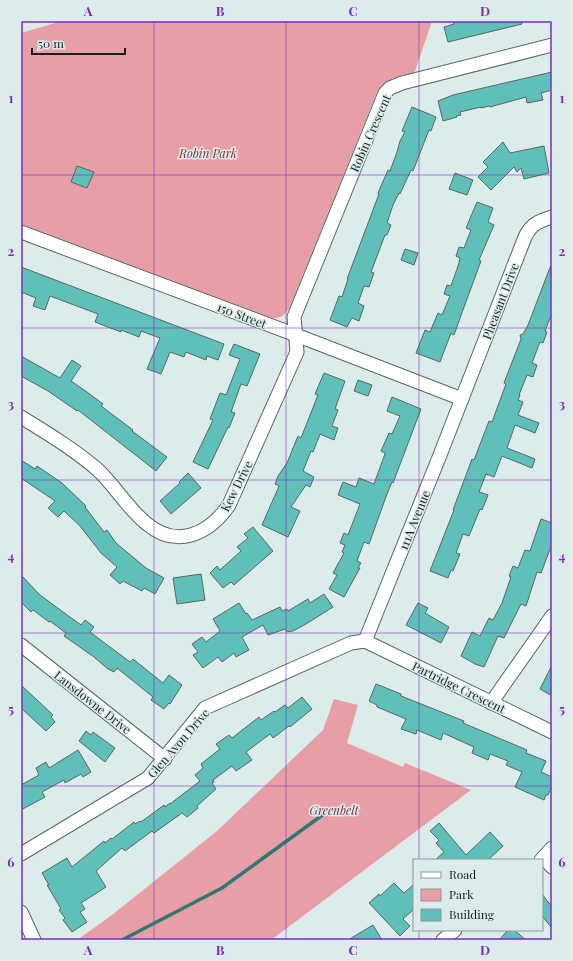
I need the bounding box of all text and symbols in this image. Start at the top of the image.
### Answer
text: A [83,2,93,19]
text: B [216,2,225,19]
text: C [348,2,358,19]
text: D [480,2,490,19]
scale bar [32,30,125,56]
text: 50 m [38,35,64,51]
text: 1 [9,89,14,106]
text: 1 [560,89,565,106]
street label: Robin Crescent [346,91,394,174]
park label: Robin Park [178,145,237,161]
text: 2 [8,242,15,259]
text: 2 [559,242,566,259]
street label: Pheasant Drive [478,260,522,342]
street label: 150 Street [215,298,270,332]
text: 3 [8,395,14,412]
text: 3 [559,395,565,412]
street label: Kew Drive [216,458,256,514]
street label: 111A Avenue [395,488,433,552]
text: 4 [8,547,15,564]
text: 4 [559,547,566,564]
street label: Partridge Crescent [410,658,509,717]
street label: Lansdowne Drive [51,667,135,737]
text: 5 [8,700,14,717]
text: 5 [559,700,565,717]
street label: Glen Avon Drive [143,705,213,781]
park label: Greenbelt [309,802,360,818]
text: 6 [7,853,15,870]
text: 6 [558,853,566,870]
legend [413,859,543,931]
text: Road [449,866,476,882]
text: Park [449,886,474,902]
text: Building [449,906,495,922]
text: A [83,941,93,958]
text: B [216,941,225,958]
text: C [348,941,358,958]
text: D [480,941,490,958]

